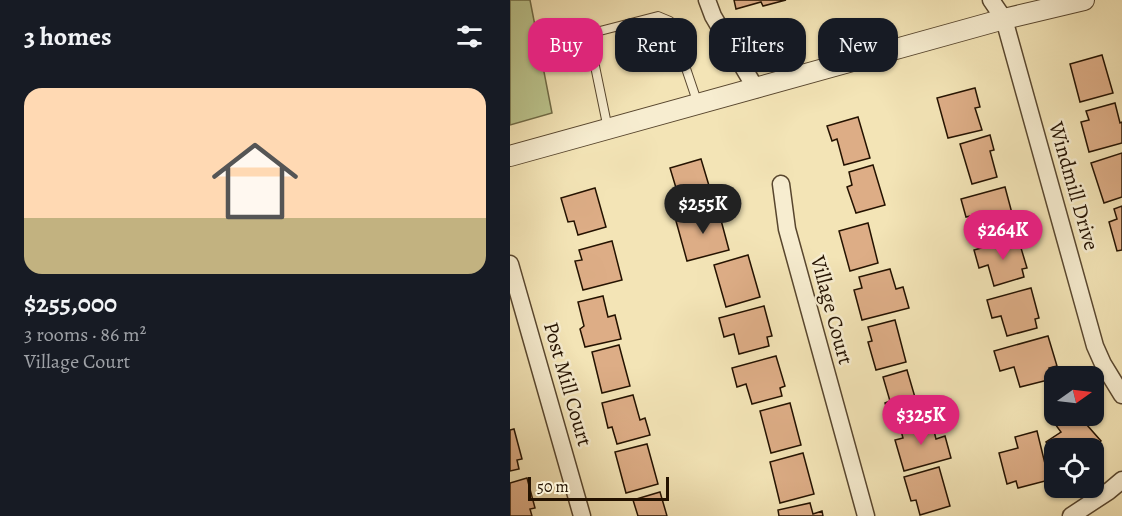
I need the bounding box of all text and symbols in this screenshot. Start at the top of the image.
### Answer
chip: Buy [528,18,603,72]
chip: Rent [615,18,697,72]
chip: Filters [709,18,806,72]
chip: New [818,18,898,72]
text: 3 homes [24,19,112,54]
icon: filters [453,20,486,53]
street label: Windmill Drive [1042,118,1106,253]
icon: home [201,127,309,235]
pin: $255K [661,184,745,235]
text: $255K [678,190,728,217]
pin: $264K [961,210,1045,261]
text: $264K [978,216,1028,243]
street label: Village Court [804,252,860,368]
text: $255,000 [24,286,117,321]
street label: Post Mill Court [537,319,599,449]
text: 3 rooms · 86 m² [24,321,146,348]
text: Village Court [24,348,130,375]
north arrow [1044,366,1104,426]
map controls [1044,366,1104,498]
pin: $325K [879,395,963,446]
text: $325K [896,401,946,428]
button: locate [1044,438,1104,498]
scale bar [528,474,669,502]
text: 50 m [537,476,569,498]

